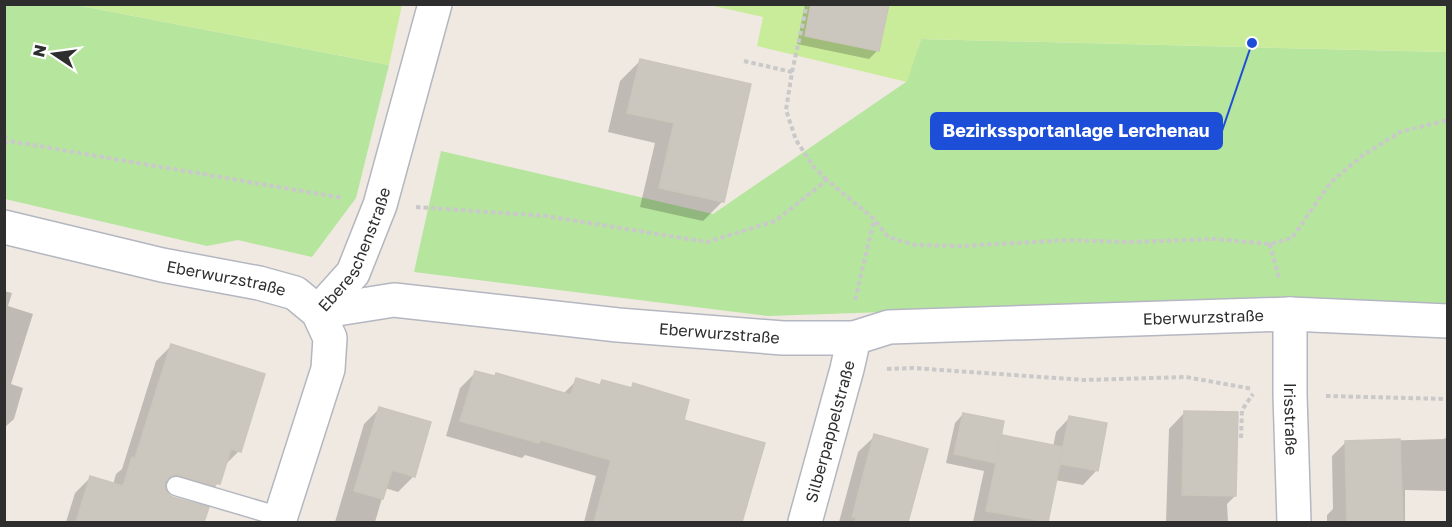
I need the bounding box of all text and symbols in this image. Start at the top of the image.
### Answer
north arrow [24,24,84,84]
text: N [28,42,50,59]
callout: Bezirkssportanlage Lerchenau [931,113,1222,149]
text: Bezirkssportanlage Lerchenau [943,119,1209,141]
street label: Ebereschenstraße [314,185,394,315]
street label: Eberwurzstraße [165,256,288,300]
street label: Eberwurzstraße [1142,305,1264,329]
street label: Eberwurzstraße [658,318,781,348]
street label: Silberpappelstraße [801,358,859,505]
street label: Irisstraße [1280,383,1302,456]

